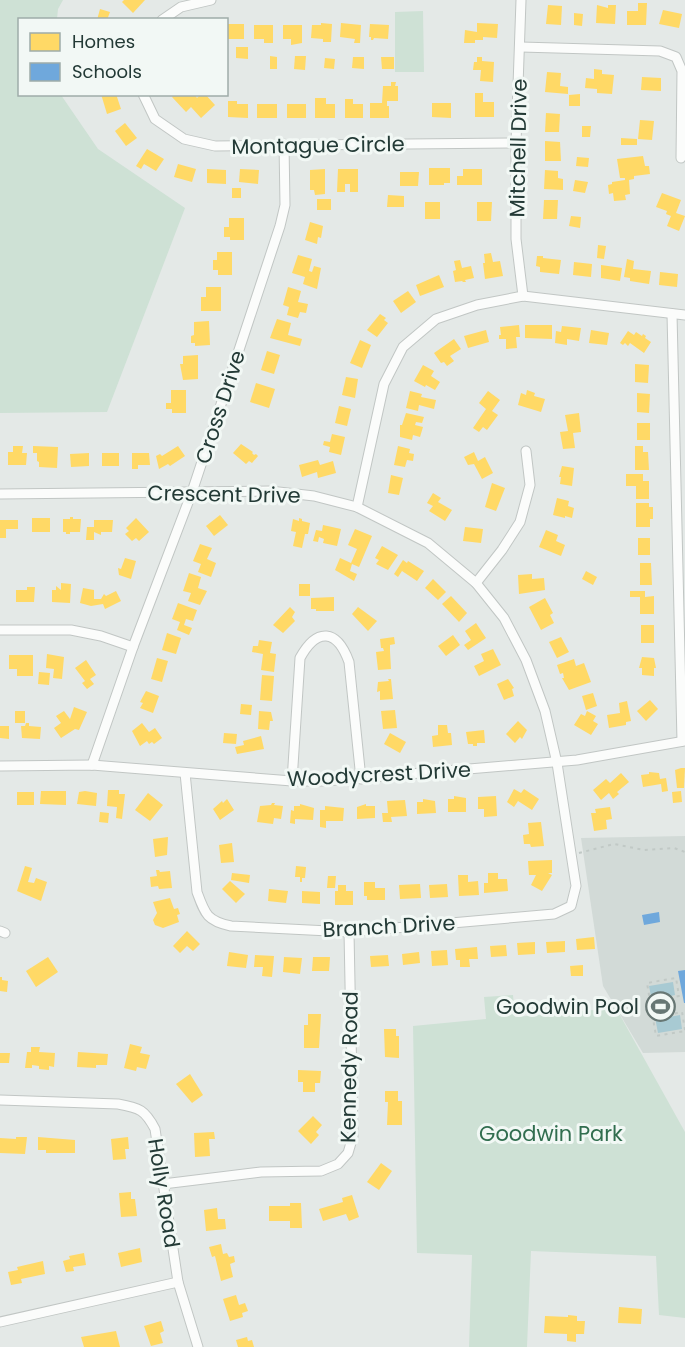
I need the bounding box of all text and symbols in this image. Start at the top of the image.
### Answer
legend [18,18,228,96]
text: Homes [72,29,135,54]
text: Schools [72,59,142,84]
street label: Mitchell Drive [502,78,534,218]
street label: Montague Circle [231,129,405,161]
street label: Cross Drive [188,347,252,467]
street label: Crescent Drive [147,478,301,510]
street label: Woodycrest Drive [286,755,472,793]
street label: Branch Drive [322,908,456,944]
sports icon: Goodwin Pool [644,990,676,1022]
street label: Kennedy Road [333,991,365,1143]
place label: Goodwin Pool [496,992,639,1021]
park label: Goodwin Park [479,1119,623,1148]
street label: Holly Road [141,1136,187,1250]

